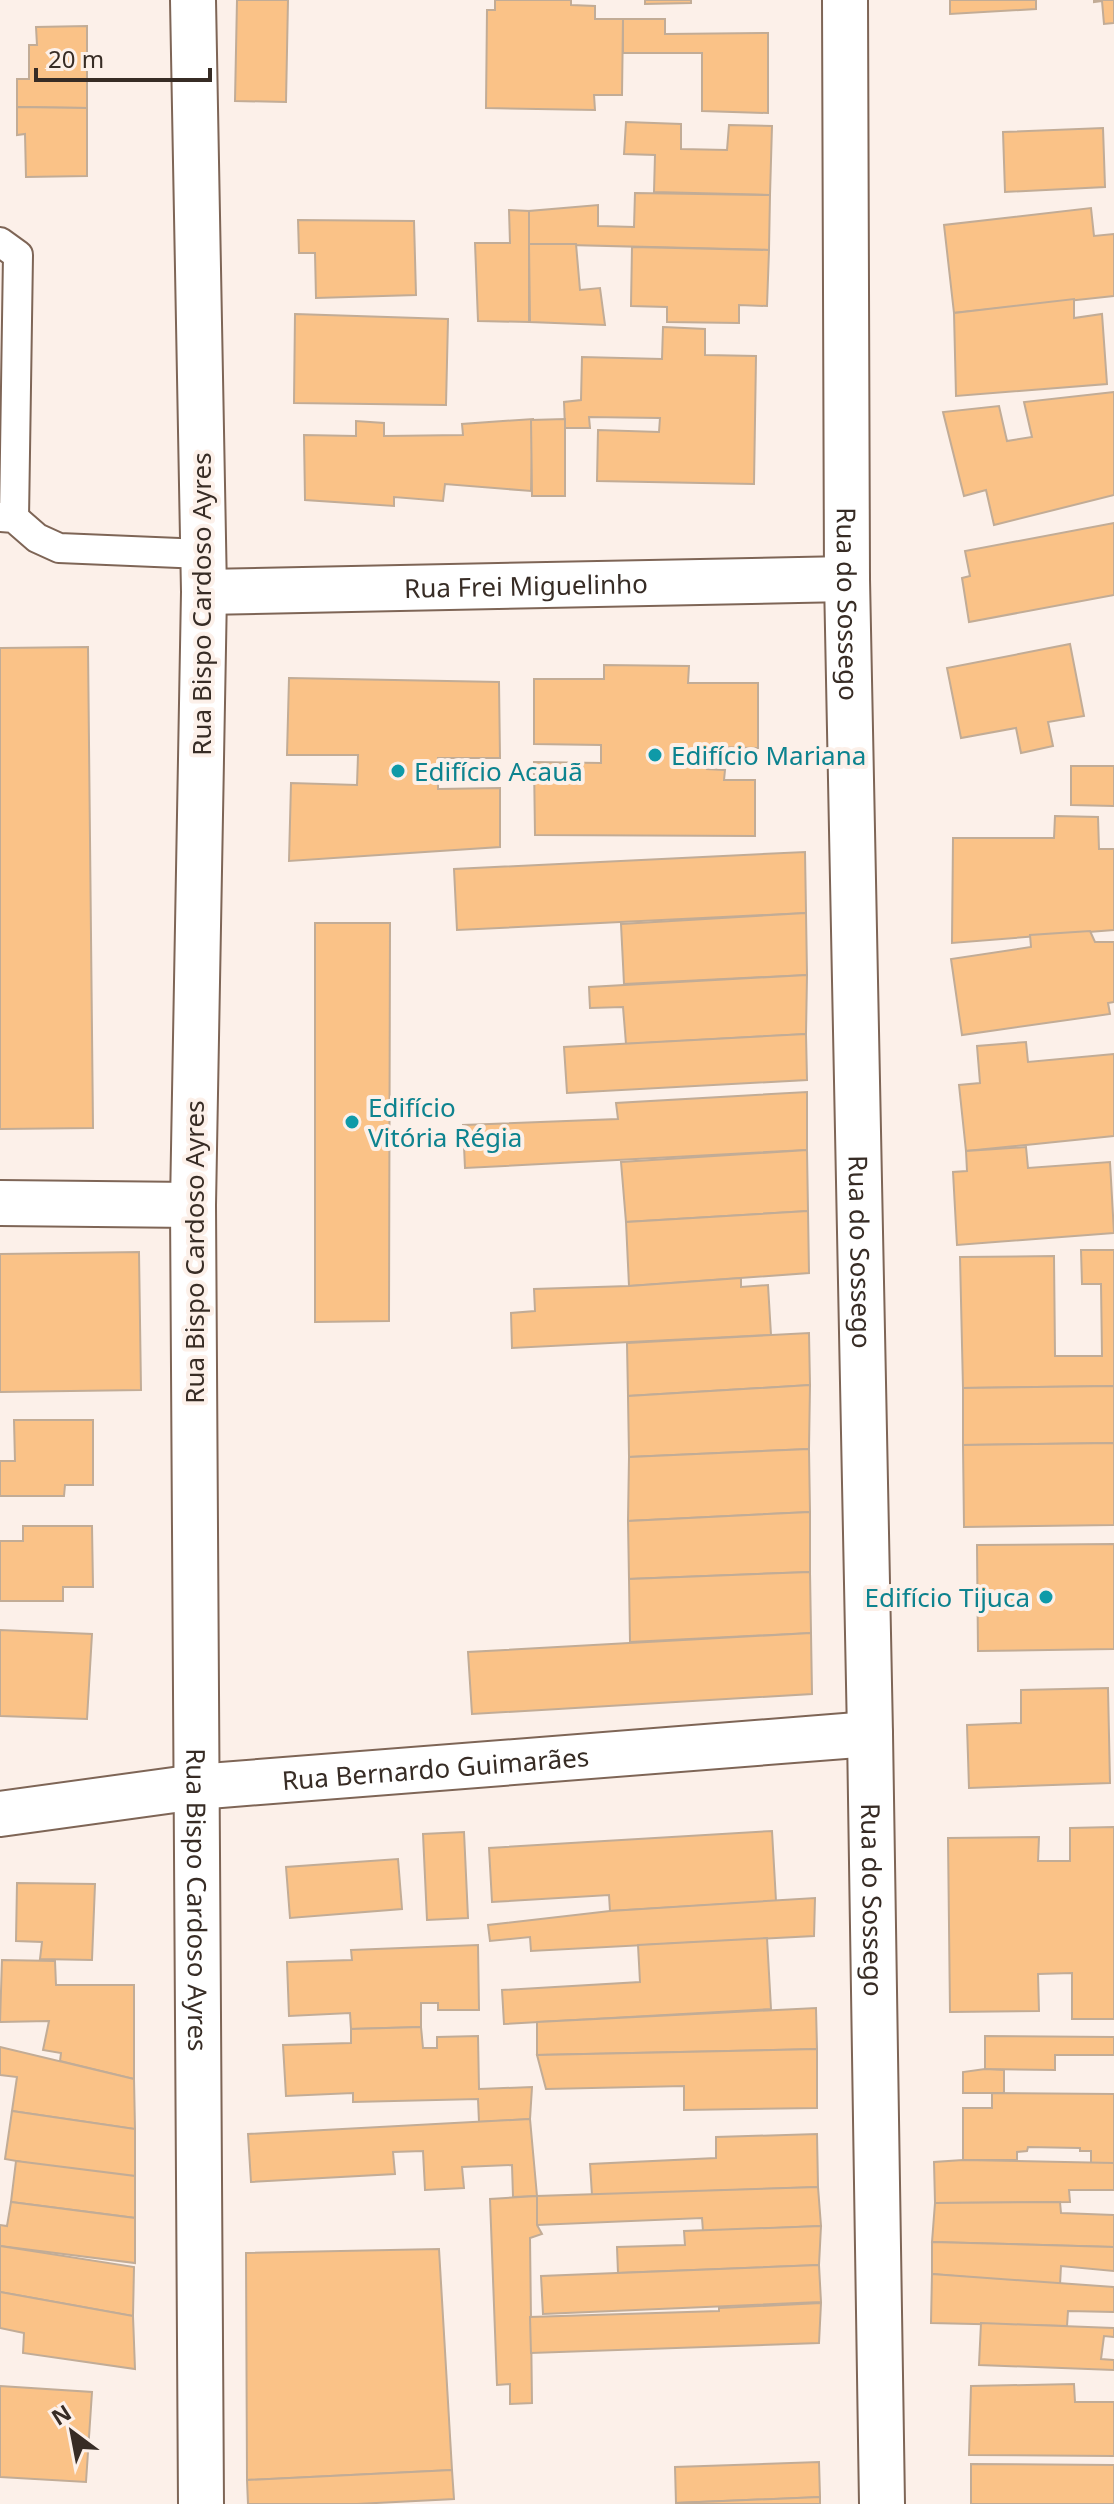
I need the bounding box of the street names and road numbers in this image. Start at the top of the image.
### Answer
street label: Rua Bispo Cardoso Ayres [183,452,219,756]
street label: Rua do Sossego [829,507,867,701]
street label: Rua Frei Miguelinho [404,565,648,606]
street label: Rua Bispo Cardoso Ayres [176,1100,212,1404]
street label: Rua do Sossego [840,1155,880,1349]
street label: Rua Bernardo Guimarães [281,1738,590,1798]
street label: Rua Bispo Cardoso Ayres [178,1748,216,2052]
street label: Rua do Sossego [853,1803,892,1997]

